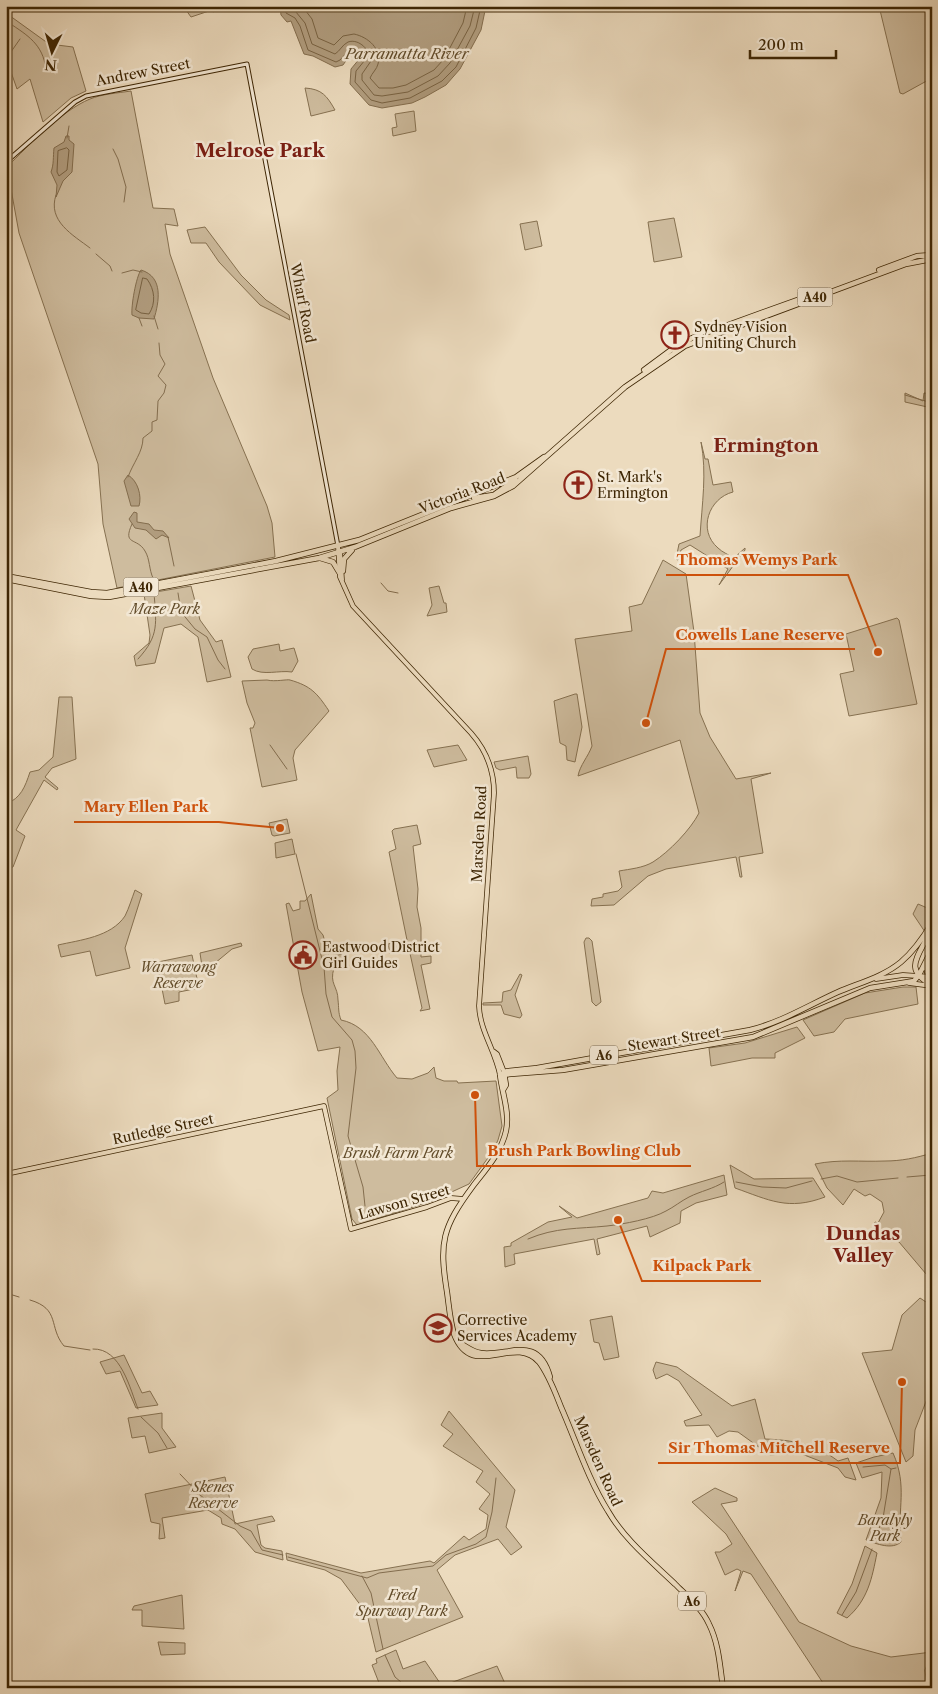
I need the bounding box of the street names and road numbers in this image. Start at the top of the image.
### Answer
street label: Andrew Street [93,54,192,90]
street label: Wharf Road [286,260,320,345]
road number: A40 [798,288,832,306]
street label: Victoria Road [415,468,508,518]
road number: A40 [124,578,158,596]
street label: Marsden Road [467,785,491,883]
street label: Stewart Street [626,1023,722,1055]
road number: A6 [590,1046,618,1064]
street label: Rutledge Street [111,1109,215,1149]
street label: Lawson Street [356,1180,452,1224]
street label: Marsden Road [570,1413,626,1509]
road number: A6 [678,1592,706,1610]

